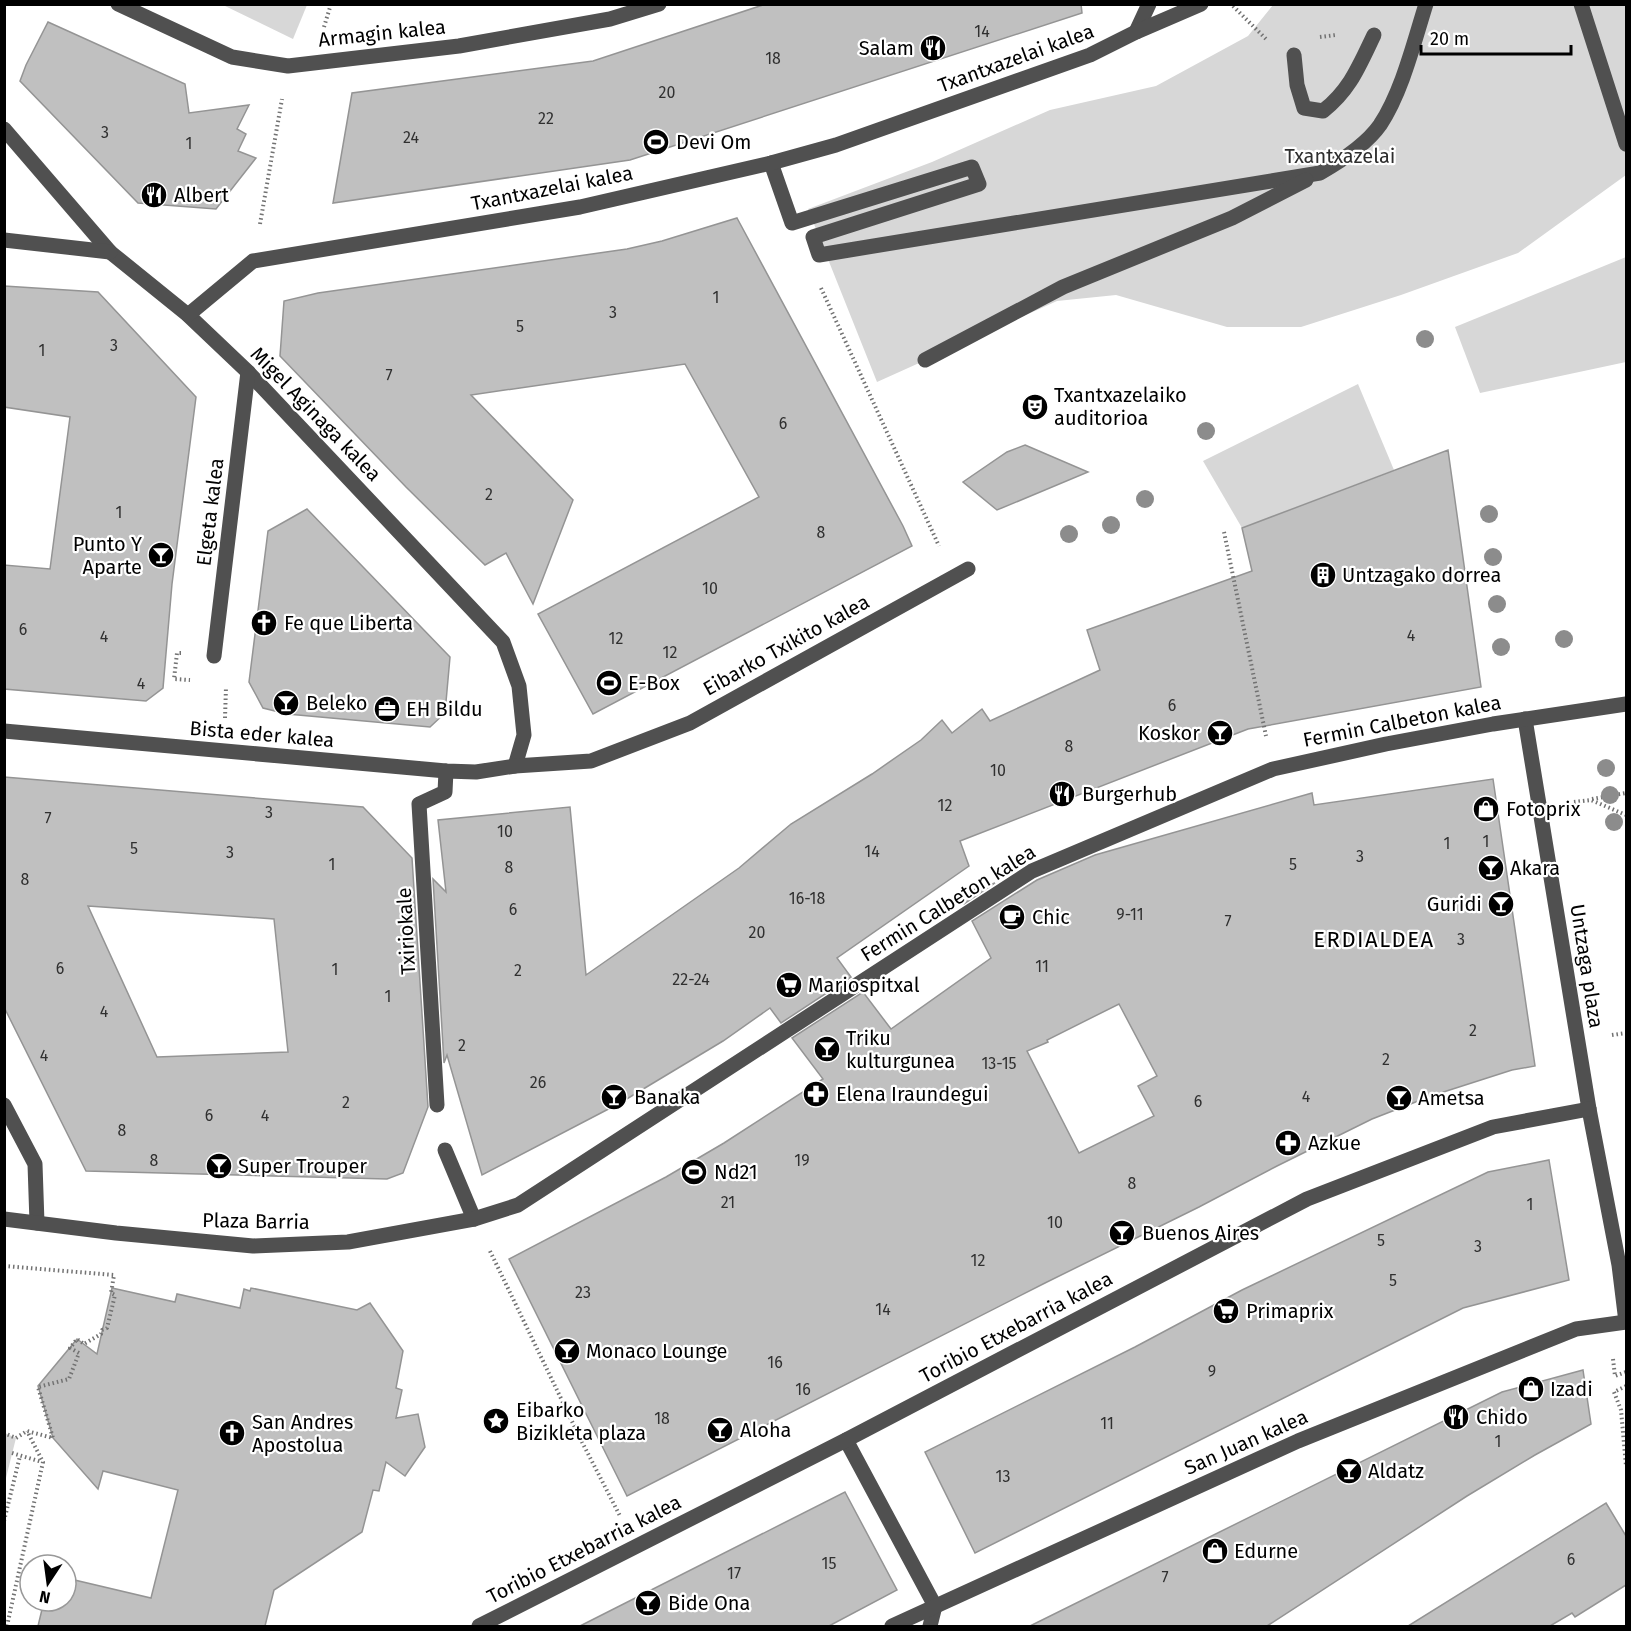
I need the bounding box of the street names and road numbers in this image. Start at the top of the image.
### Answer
street label: Armagin kalea [317,14,447,52]
street label: Txantxazelai kalea [935,19,1097,97]
street label: Txantxazelai kalea [469,161,635,215]
street label: Migel Aginaga kalea [246,342,386,486]
street label: Elgeta kalea [191,457,229,567]
street label: Eibarko Txikito kalea [699,589,873,701]
street label: Fermin Calbeton kalea [1301,690,1503,752]
street label: Bista eder kalea [189,716,335,752]
street label: Fermin Calbeton kalea [856,839,1040,967]
street label: Txiriokale [392,887,420,975]
street label: Untzaga plaza [1565,902,1609,1030]
street label: Plaza Barria [202,1208,310,1234]
street label: Toribio Etxebarria kalea [916,1266,1116,1388]
street label: San Juan kalea [1181,1404,1311,1480]
street label: Toribio Etxebarria kalea [483,1490,685,1608]

